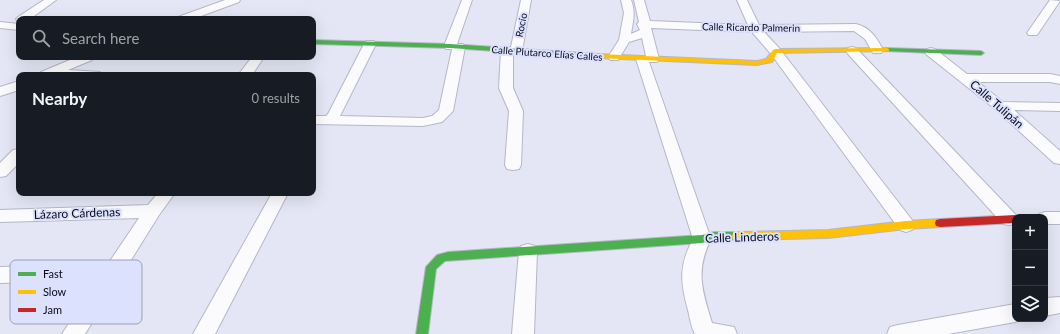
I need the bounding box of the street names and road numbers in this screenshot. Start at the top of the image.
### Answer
street label: Rocío [513,12,529,38]
street label: Calle Ricardo Palmerin [702,20,800,34]
street label: Calle Plutarco Elías Calles [491,43,603,63]
street label: Calle Tulipán [967,77,1027,131]
street label: Lázaro Cárdenas [33,204,121,222]
street label: Calle Linderos [705,228,779,246]

